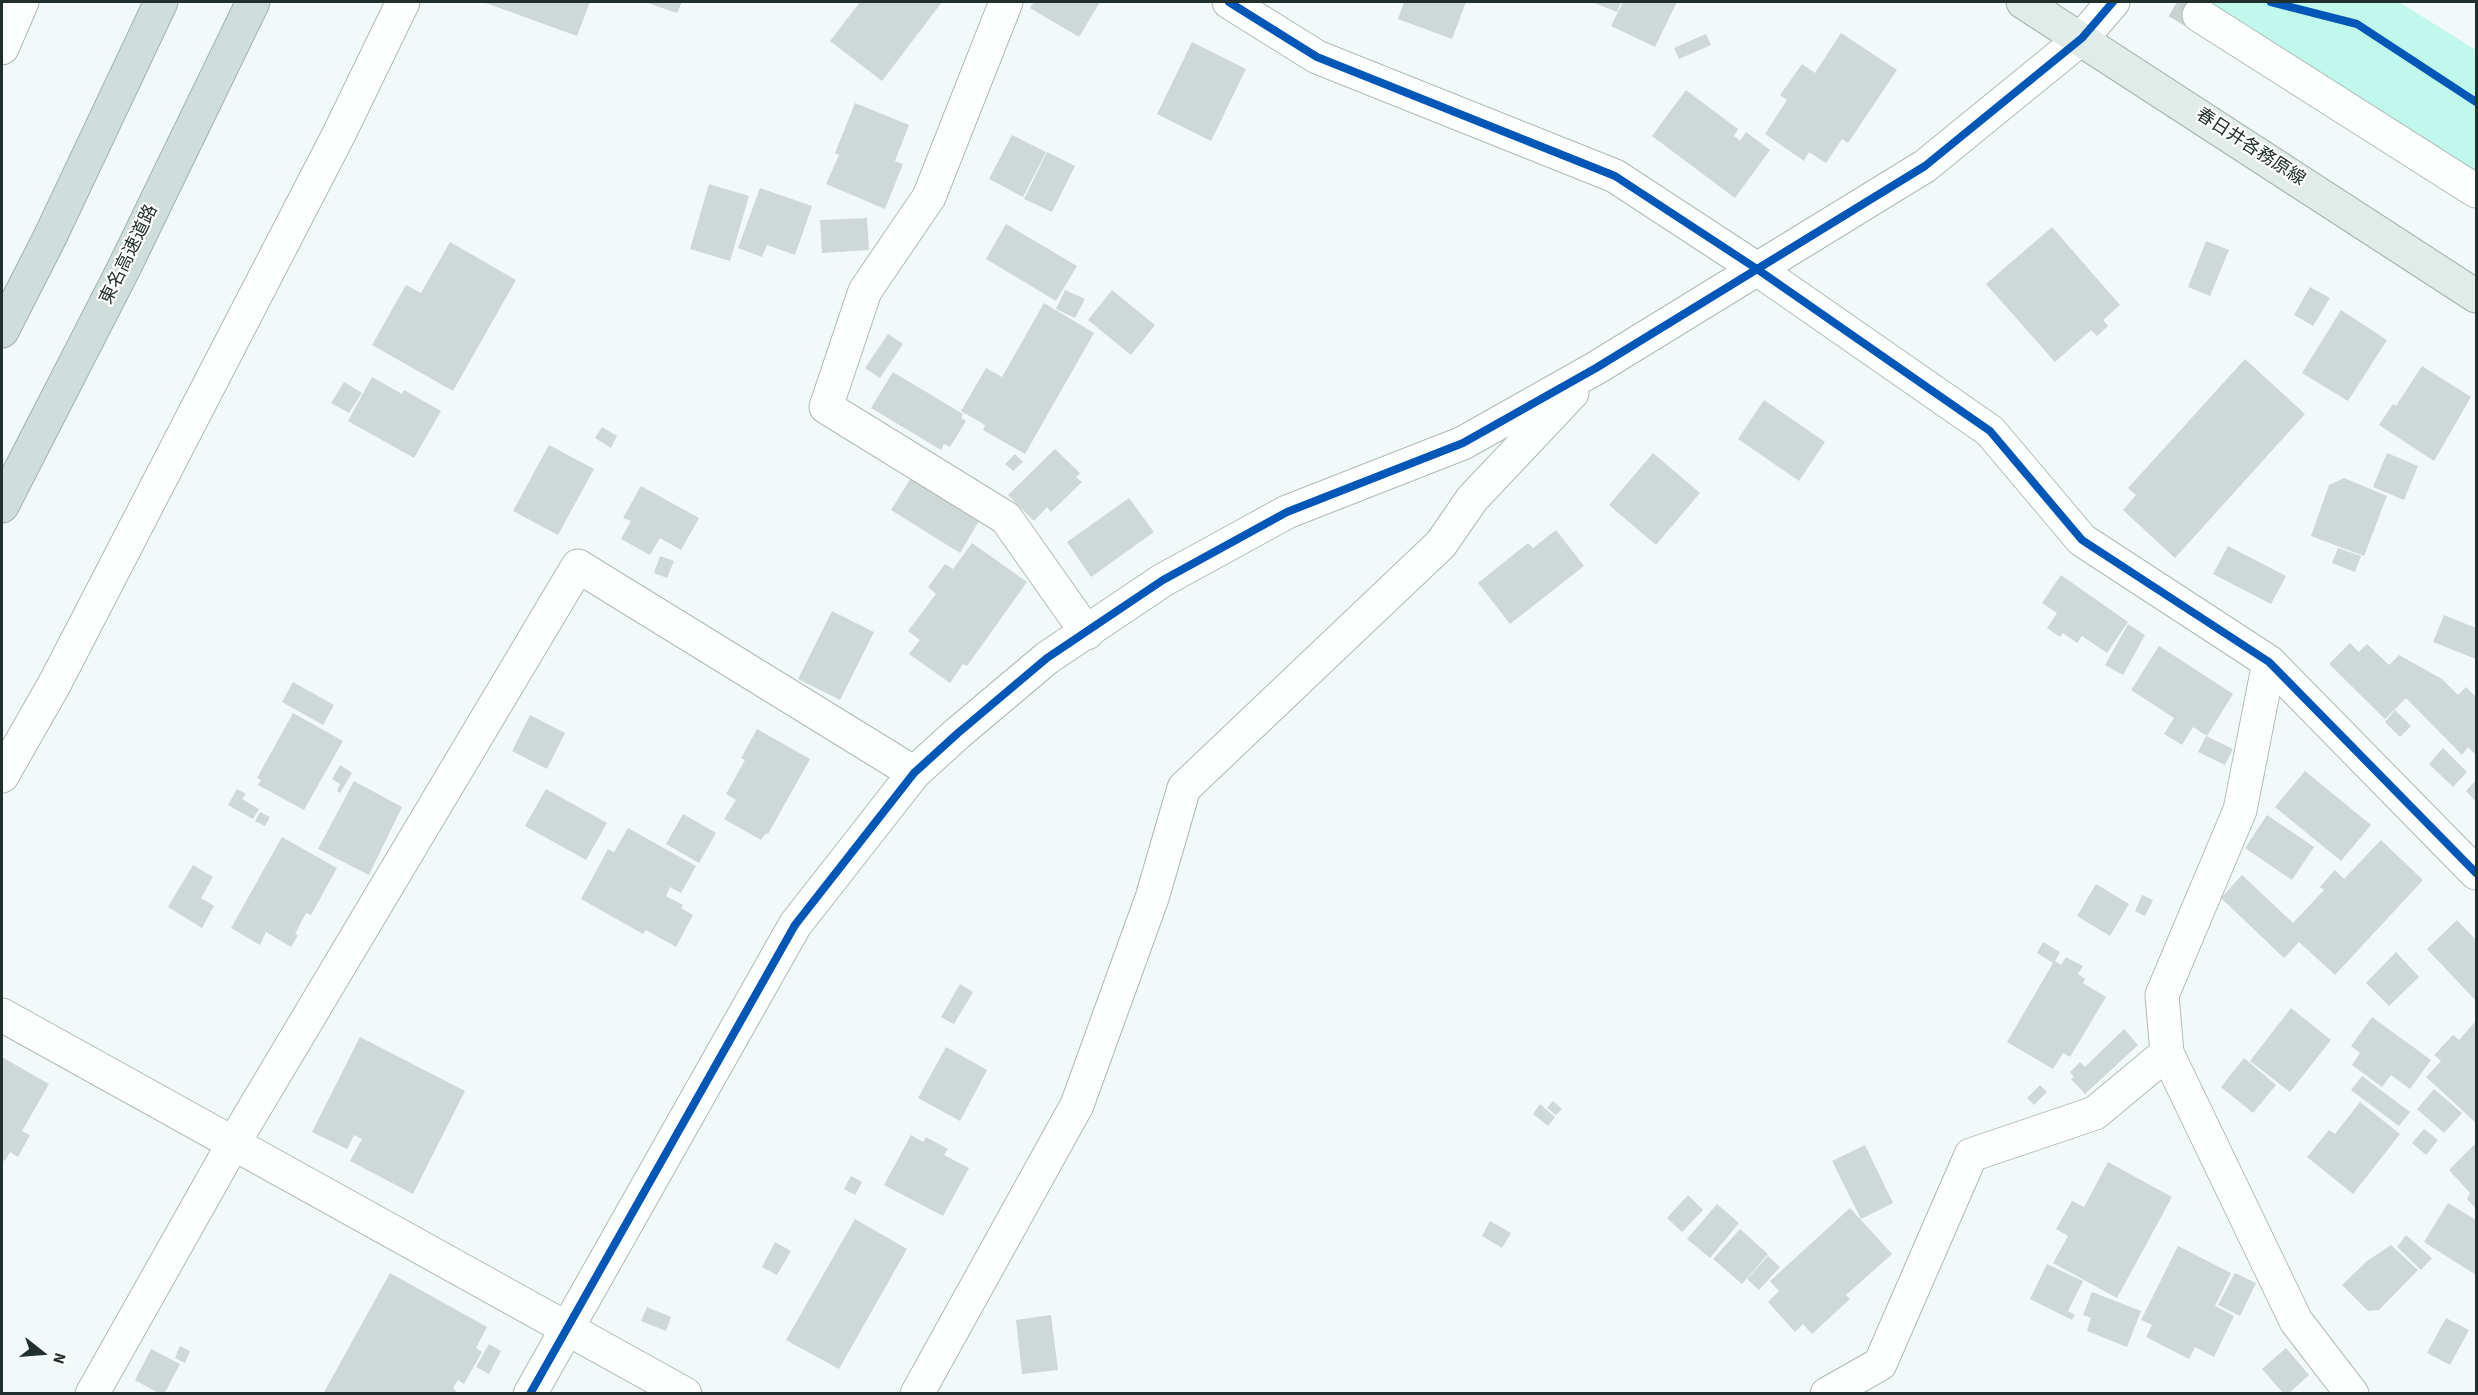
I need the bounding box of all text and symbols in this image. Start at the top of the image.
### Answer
street label: 春日井各務原線 [2191,105,2309,191]
street label: 東名高速道路 [97,202,163,308]
north arrow [12,1323,72,1383]
text: N [47,1350,71,1367]

